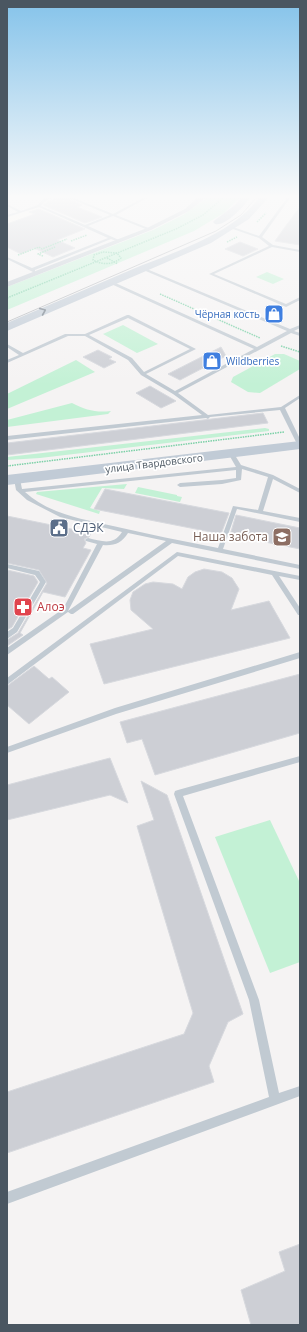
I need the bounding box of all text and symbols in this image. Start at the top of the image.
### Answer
shop icon: Чёрная кость [263,303,285,325]
place label: Чёрная кость [195,307,260,321]
one-way arrow [38,308,46,316]
shop icon: Wildberries [201,350,223,372]
place label: Wildberries [226,354,279,368]
street label: улица Твардовского [104,450,204,476]
public building icon: СДЭК [48,517,70,539]
place label: СДЭК [73,519,104,536]
school or university icon: Наша забота [271,526,293,548]
place label: Наша забота [193,528,268,545]
pharmacy icon: Алоэ [12,596,34,618]
place label: Алоэ [37,598,65,615]

